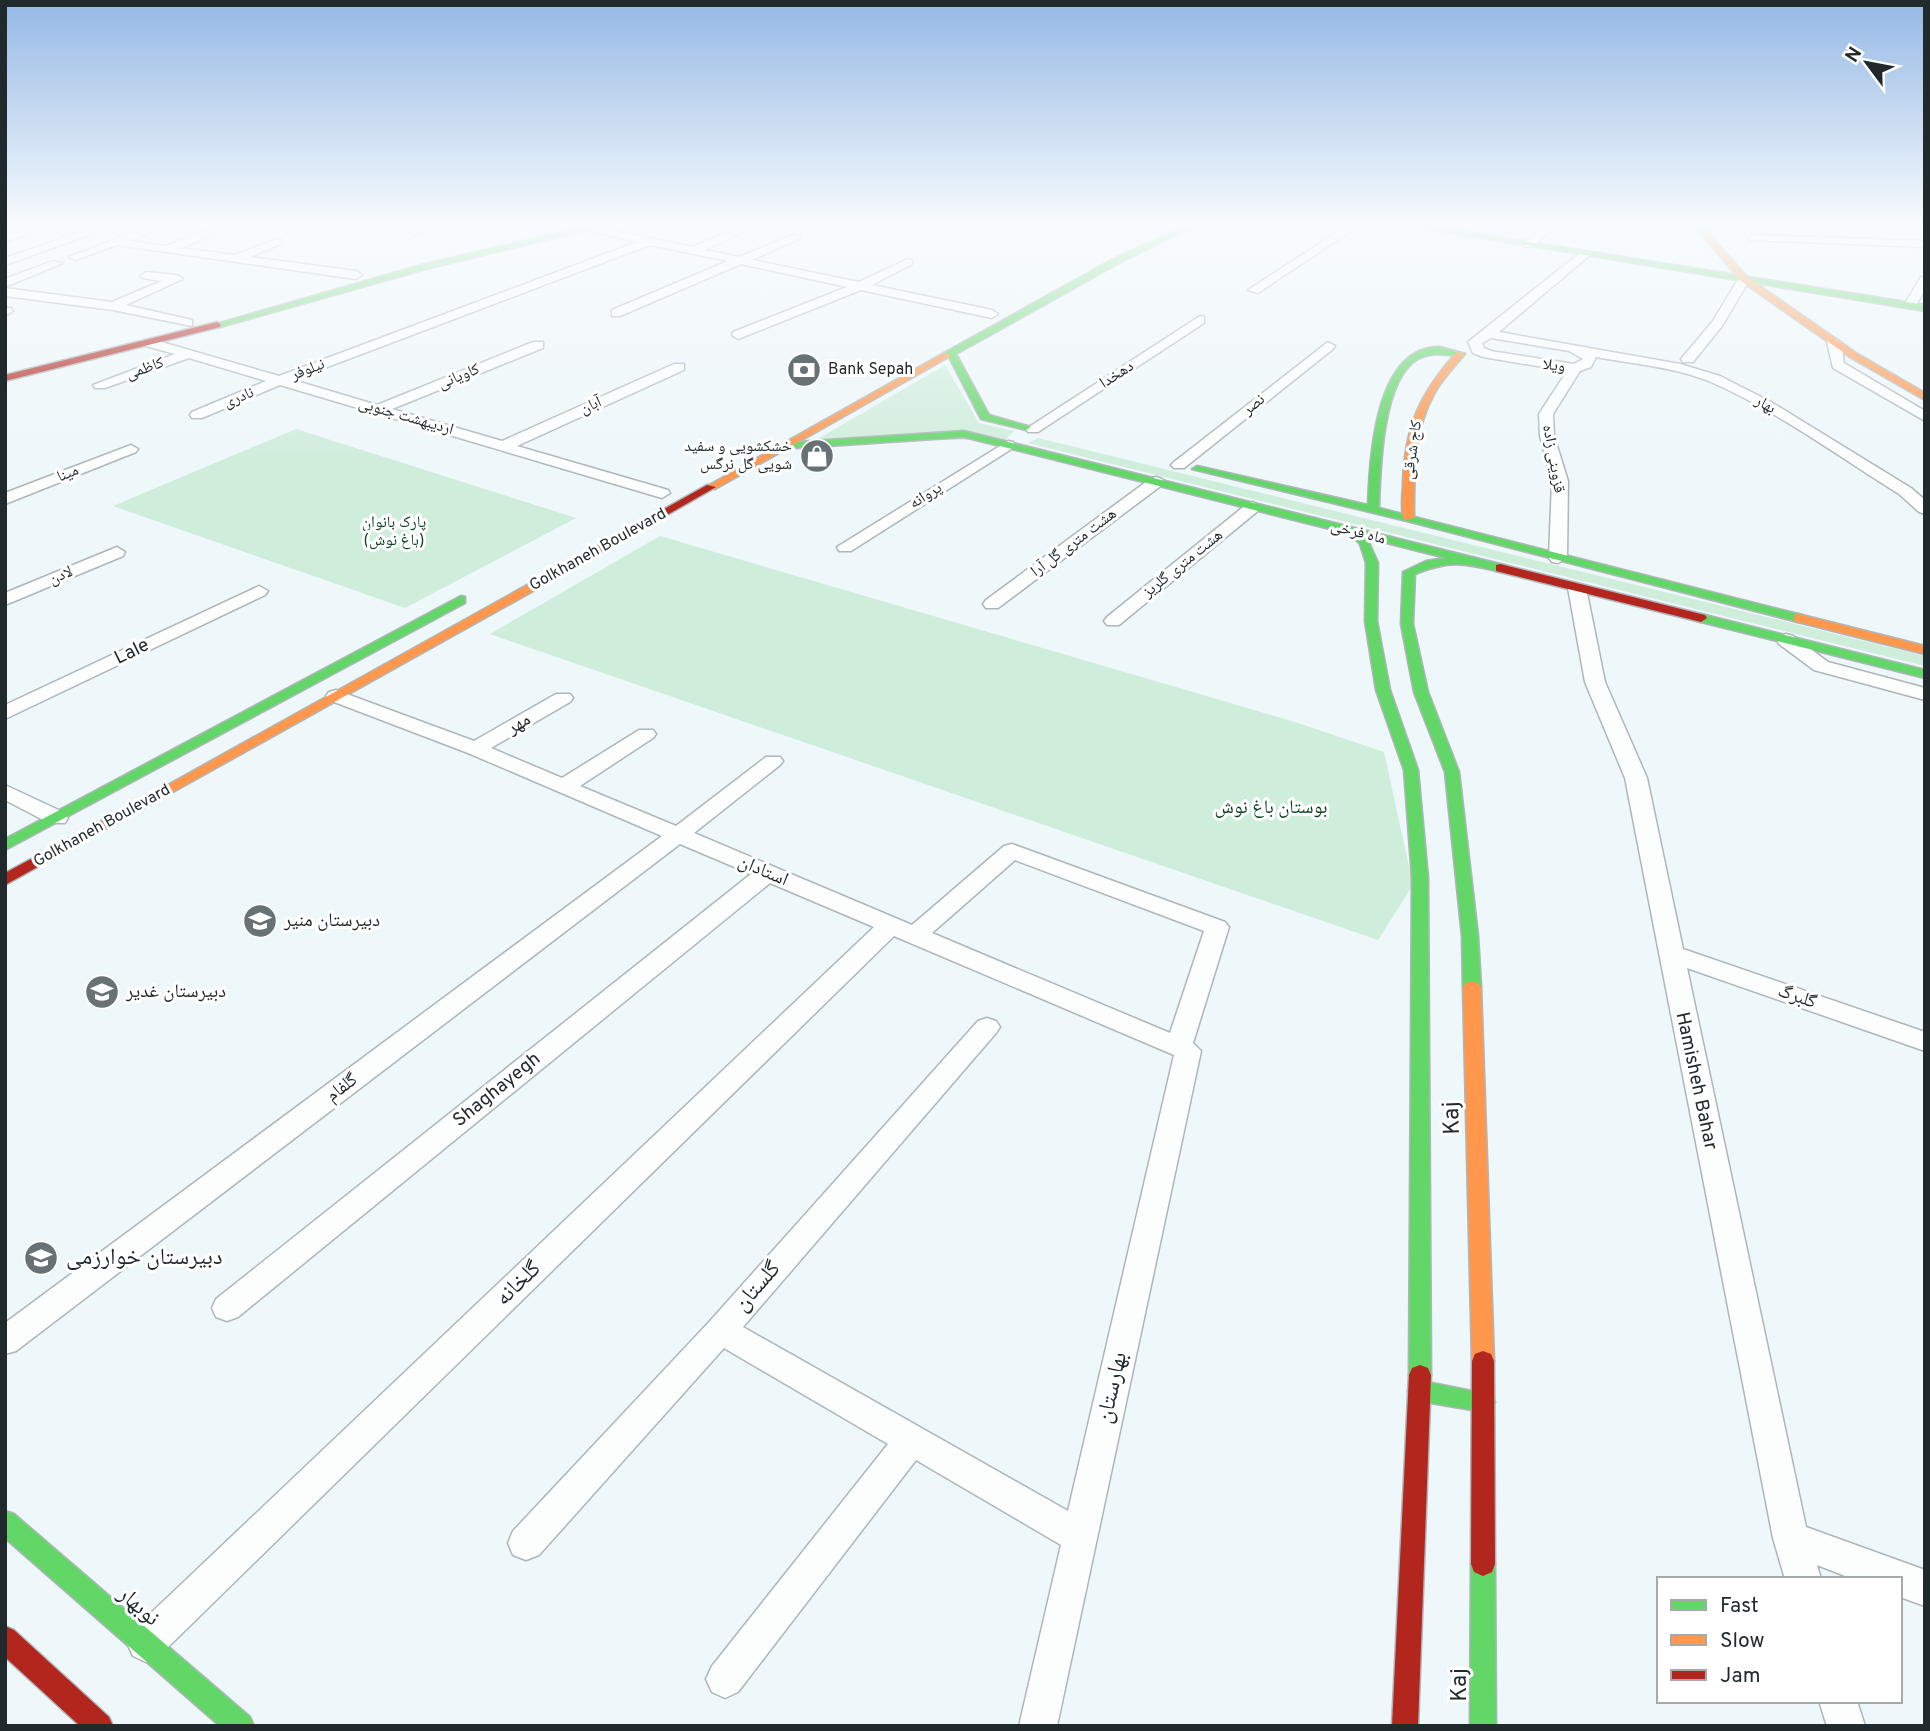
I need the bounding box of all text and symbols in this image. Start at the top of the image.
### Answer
north arrow [1832,28,1902,98]
text: N [1840,43,1868,67]
bank icon: Bank Sepah [785,351,823,389]
street label: کاظمی [123,353,167,385]
street label: نیلوفر [287,354,328,386]
street label: ویلا [1541,355,1567,377]
street label: دهخدا [1096,357,1138,393]
street label: کاویانی [435,360,483,394]
place label: Bank Sepah [828,360,913,380]
street label: نادری [221,383,257,413]
street label: نصر [1238,390,1269,421]
street label: بهار [1750,391,1779,419]
street label: آبان [577,392,606,420]
street label: اردیبهشت جنوبی [356,394,456,440]
street label: کاج شرقی [1399,419,1427,481]
street label: قزوینی زاده [1537,423,1569,495]
place label: خشکشویی و سفید شویی گل نرگس [684,437,792,475]
shop icon: خشکشویی و سفید شویی گل نرگس [798,437,836,475]
street label: مینا [54,461,82,487]
street label: پروانه [906,478,946,514]
street label: Golkhaneh Boulevard [526,504,670,596]
street label: هشت متری گل آرا [1027,504,1121,582]
park label: پارک بانوان (باغ نوش) [362,513,427,551]
street label: ماه فرخی [1328,517,1388,549]
street label: هشت متری گلریز [1138,525,1227,603]
street label: لادن [46,562,76,590]
street label: Lale [111,633,153,671]
street label: مهر [502,708,535,741]
street label: Golkhaneh Boulevard [30,780,174,872]
park label: بوستان باغ نوش [1214,796,1328,820]
street label: استادان [734,850,792,892]
school or university icon: دبیرستان منیر [241,902,279,940]
place label: دبیرستان منیر [283,909,380,933]
school or university icon: دبیرستان غدیر [83,973,121,1011]
street label: گلبرگ [1774,979,1820,1015]
place label: دبیرستان غدیر [125,980,226,1004]
street label: Hamisheh Bahar [1670,1010,1722,1153]
street label: Shaghayegh [448,1047,546,1133]
street label: گلفام [321,1068,363,1108]
street label: Kaj [1438,1101,1468,1135]
school or university icon: دبیرستان خوارزمی [22,1239,60,1277]
place label: دبیرستان خوارزمی [66,1244,222,1273]
street label: گلخانه [490,1255,548,1313]
street label: گلستان [728,1255,788,1318]
street label: بهارستان [1091,1349,1135,1427]
legend [1657,1577,1902,1703]
street label: نوبهار [110,1580,165,1633]
text: Fast [1720,1593,1759,1620]
text: Slow [1720,1628,1765,1655]
text: Jam [1720,1663,1761,1690]
street label: Kaj [1446,1668,1475,1702]

